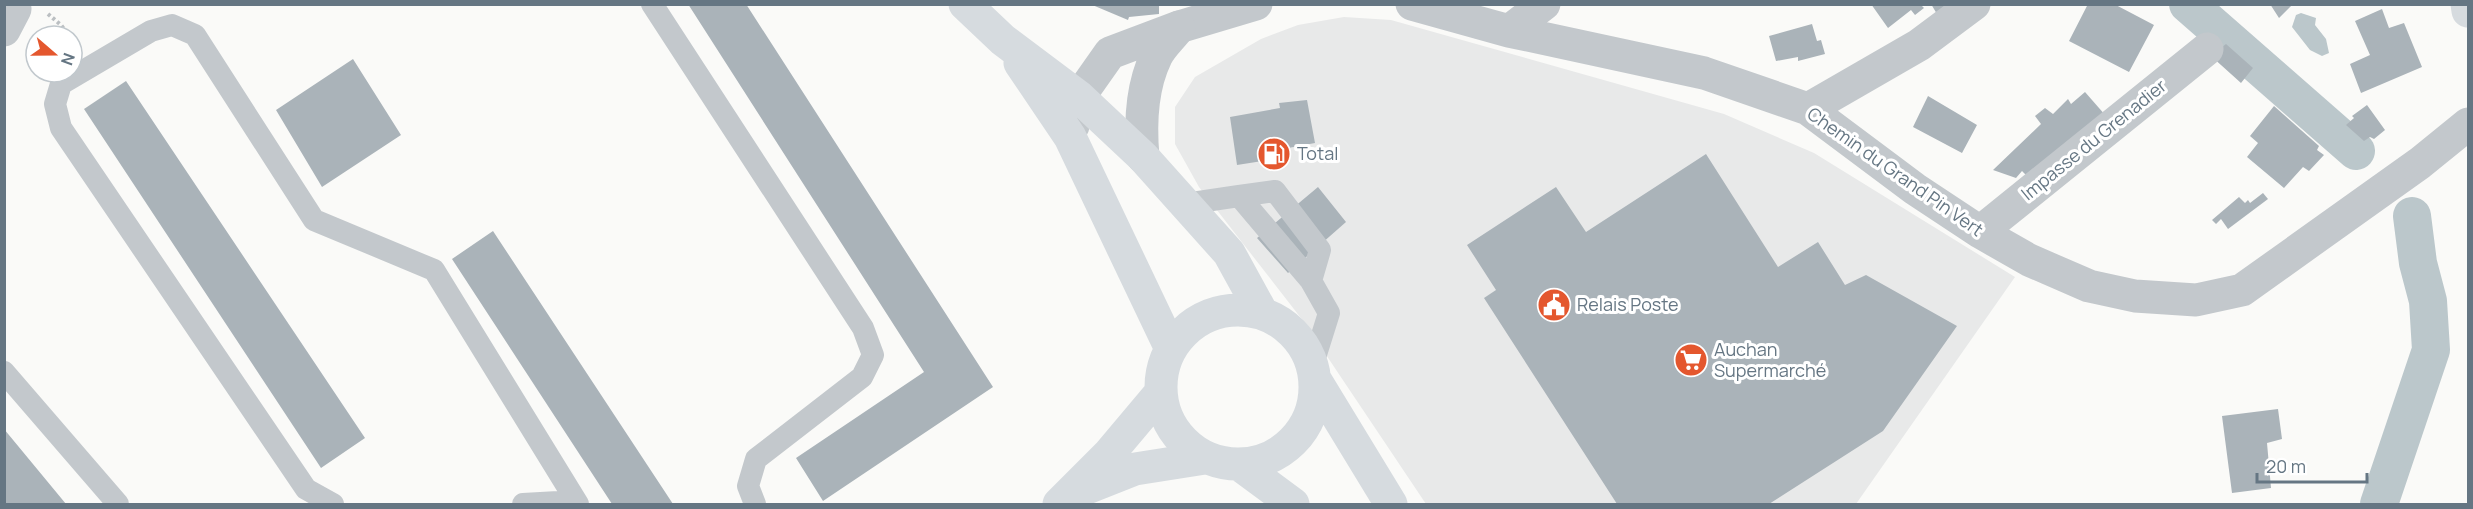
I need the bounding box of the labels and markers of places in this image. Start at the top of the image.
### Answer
fuel station icon: Total [1256,136,1292,172]
place label: Total [1297,141,1338,165]
public building icon: Relais Poste [1536,287,1572,323]
place label: Relais Poste [1577,292,1679,316]
place label: Auchan Supermarché [1714,337,1826,382]
supermarket icon: Auchan Supermarché [1673,342,1709,378]

